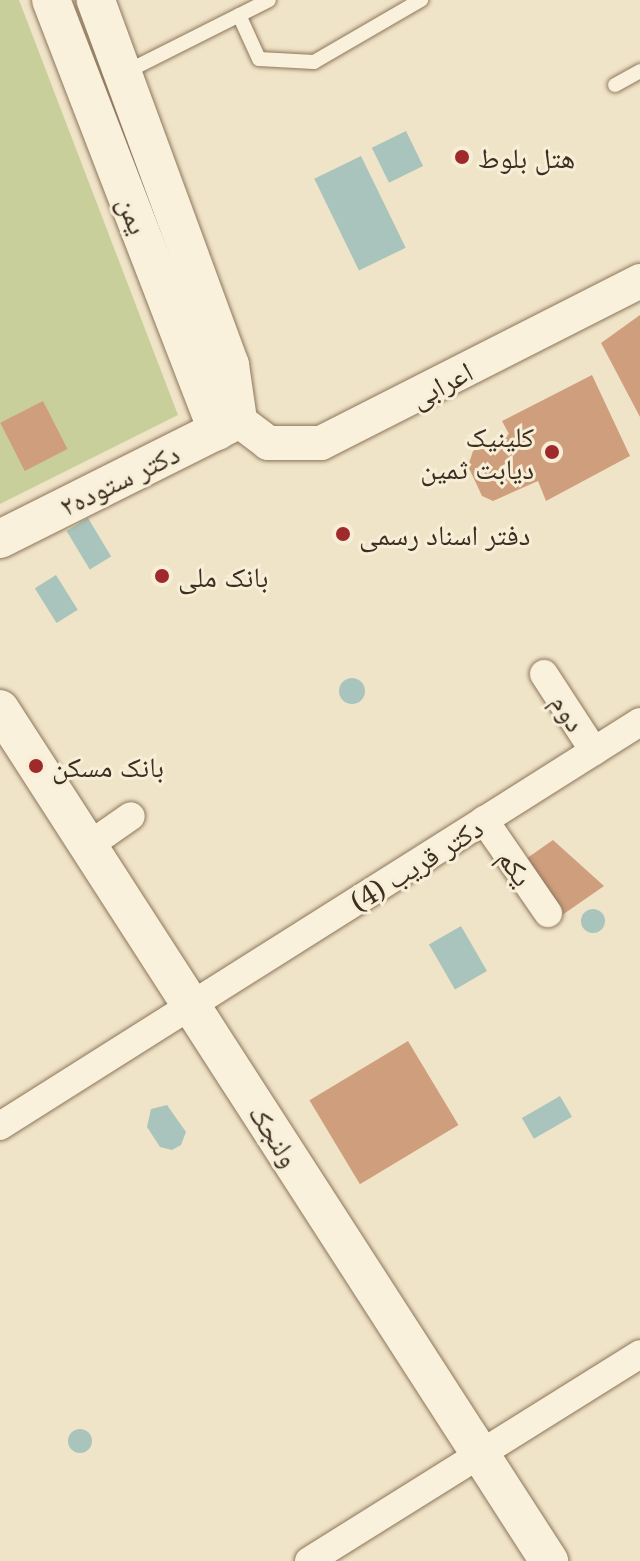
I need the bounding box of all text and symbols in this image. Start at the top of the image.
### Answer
place label: هتل بلوط [478,140,575,174]
marker: هتل بلوط [453,148,471,166]
street label: یمن [112,191,156,239]
street label: اعرابی [404,354,478,414]
place label: کلینیک دیابت ثمین [420,419,534,485]
street label: دکتر ستوده۲ [54,436,184,522]
marker: کلینیک دیابت ثمین [541,441,563,463]
place label: دفتر اسناد رسمی [359,517,530,551]
marker: دفتر اسناد رسمی [334,525,352,543]
place label: بانک ملی [178,559,268,593]
marker: بانک ملی [153,567,171,585]
street label: دوم [544,687,594,737]
place label: بانک مسکن [52,749,164,783]
marker: بانک مسکن [27,757,45,775]
street label: دکتر قریب (4) [344,810,488,918]
street label: یکم [492,842,540,892]
street label: ولنجک [243,1098,307,1172]

